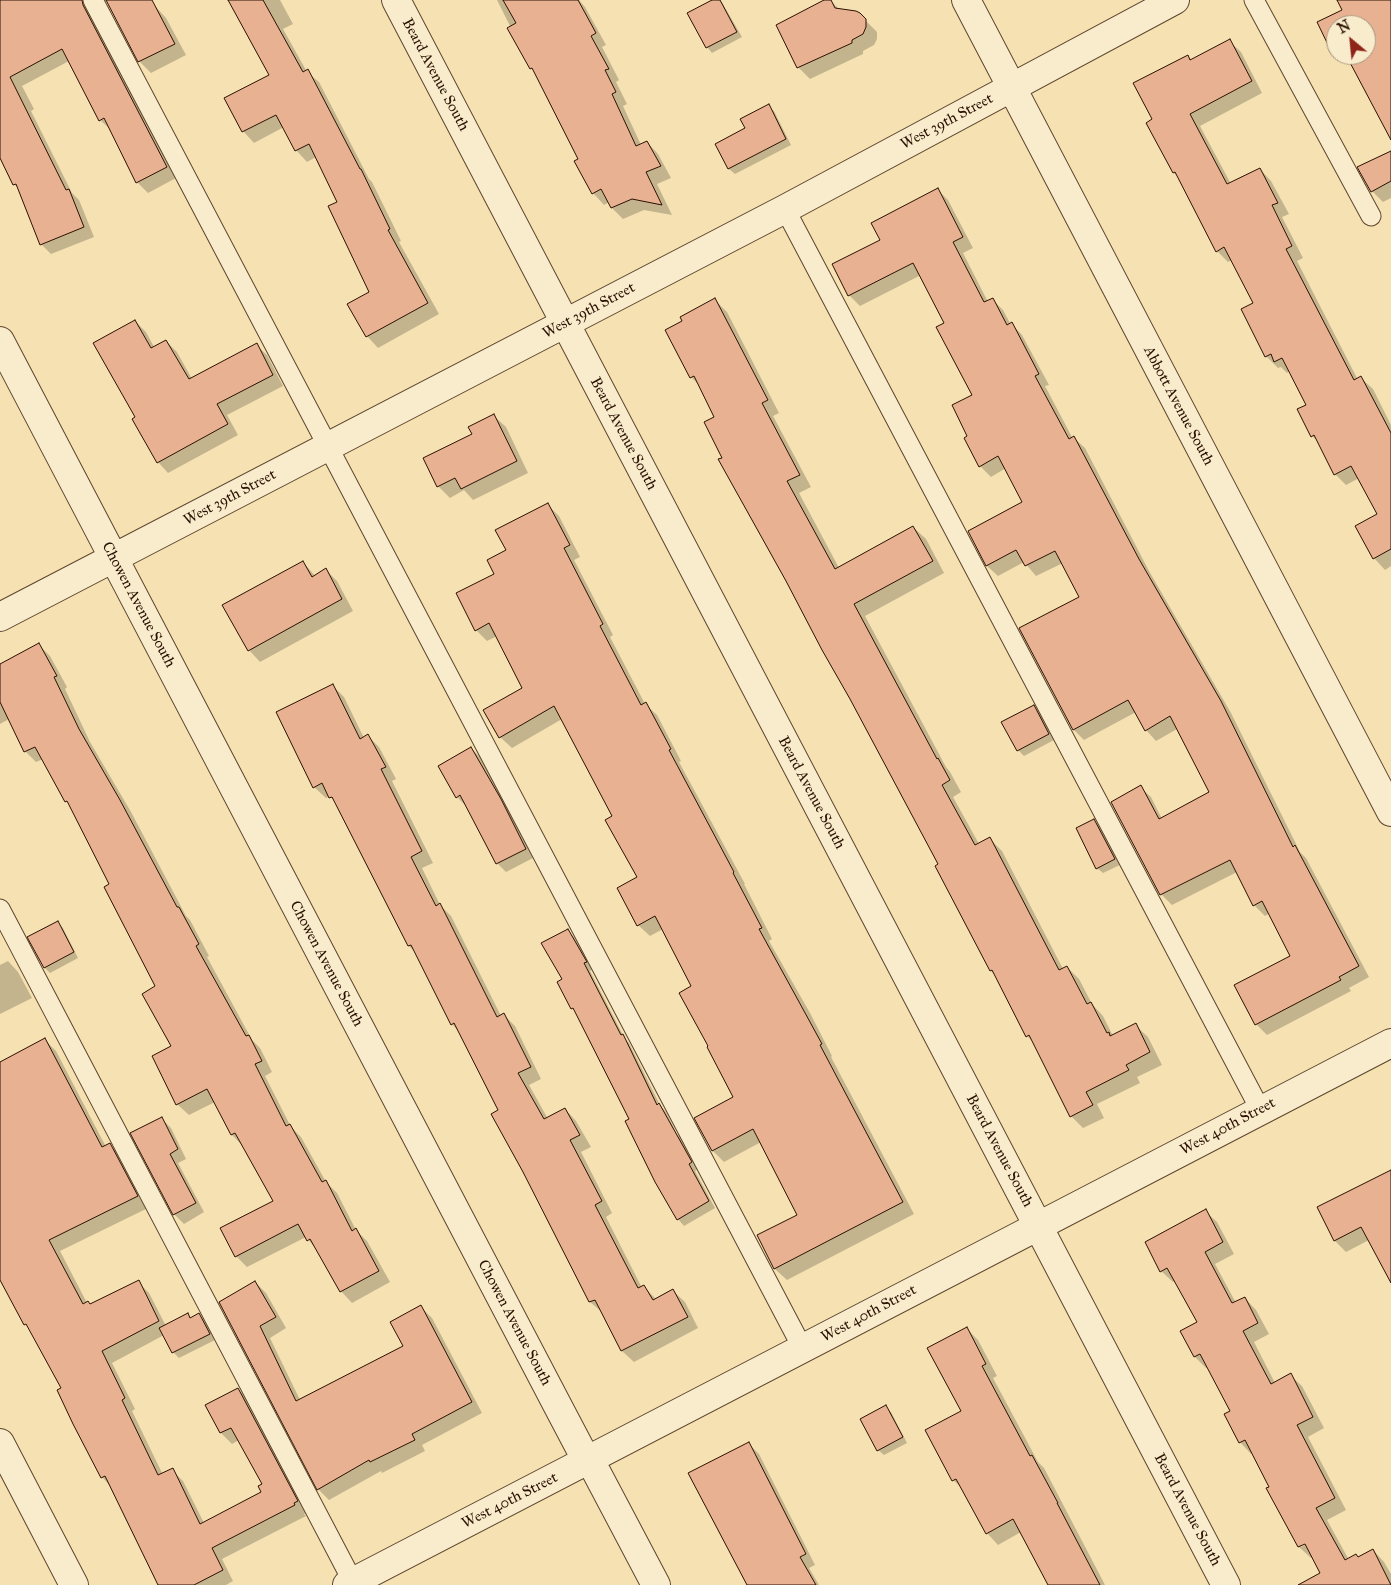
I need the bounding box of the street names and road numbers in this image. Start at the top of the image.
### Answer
street label: Beard Avenue South [398,16,472,134]
street label: West 39th Street [898,90,996,154]
street label: West 39th Street [540,279,638,343]
street label: Abbott Avenue South [1139,343,1217,469]
street label: Beard Avenue South [586,375,660,493]
street label: West 39th Street [181,466,279,530]
street label: Chowen Avenue South [97,539,179,671]
street label: Beard Avenue South [774,734,848,852]
street label: Chowen Avenue South [285,898,367,1030]
street label: Beard Avenue South [962,1092,1036,1210]
street label: West 40th Street [1177,1094,1279,1160]
street label: Chowen Avenue South [473,1257,555,1389]
street label: West 40th Street [818,1281,920,1347]
street label: Beard Avenue South [1150,1451,1224,1569]
street label: West 40th Street [459,1469,561,1533]

